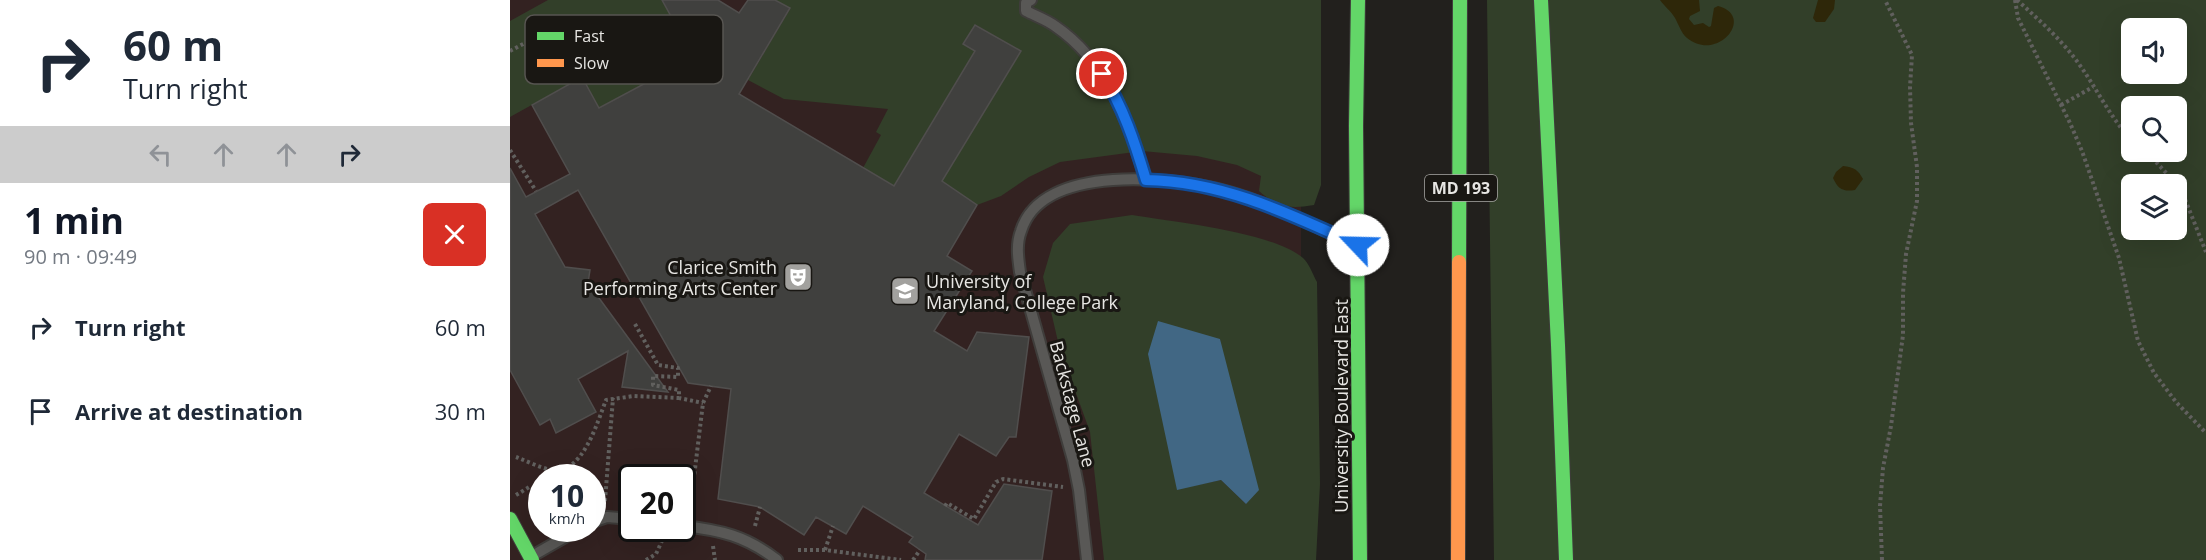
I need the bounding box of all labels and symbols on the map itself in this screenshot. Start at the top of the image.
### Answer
legend [525,15,723,84]
text: Fast [574,25,605,47]
pin [1076,48,1127,99]
text: Slow [574,52,609,74]
road number: MD 193 [1425,175,1497,201]
position arrow [1326,213,1390,277]
place label: Clarice Smith Performing Arts Center [583,255,778,300]
theatre icon: Clarice Smith Performing Arts Center [782,261,814,293]
place label: University of Maryland, College Park [926,269,1119,314]
school or university icon: University of Maryland, College Park [889,275,921,307]
street label: University Boulevard East [1329,299,1353,513]
street label: Backstage Lane [1045,338,1101,470]
speed limit sign: 20 [618,464,696,542]

